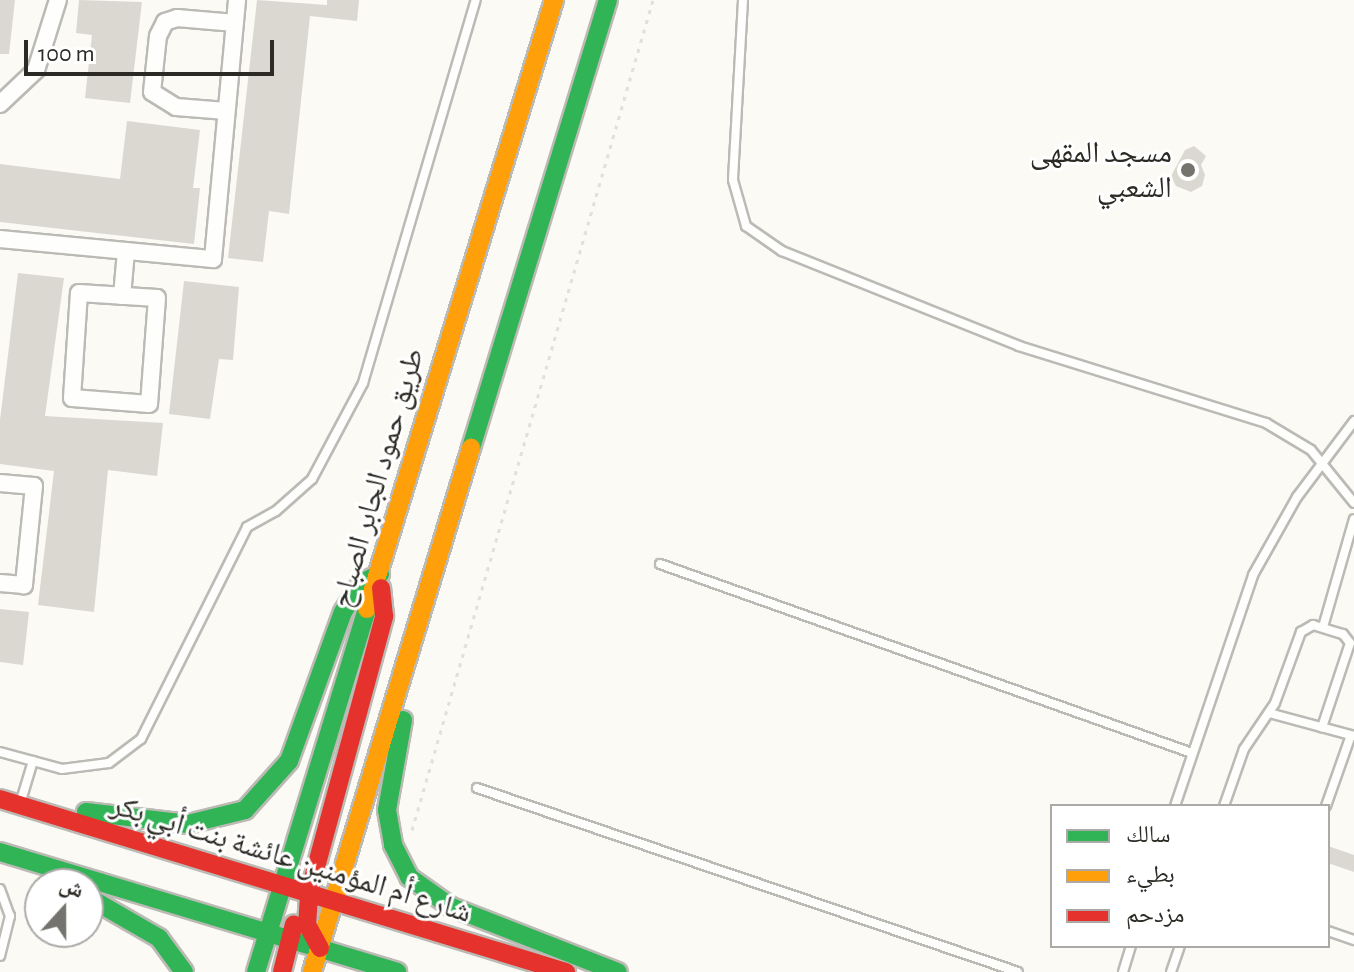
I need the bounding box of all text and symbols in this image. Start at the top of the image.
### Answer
scale bar [28,24,278,74]
text: 100 m [38,42,95,66]
place label: مسجد المقهى الشعبي [1030,135,1172,206]
marker: مسجد المقهى الشعبي [1179,161,1197,179]
street label: طريق حمود الجابر الصباح [324,344,432,612]
street label: شارع أم المؤمنين عائشة بنت أبي بكر [106,787,476,931]
legend [1050,804,1330,948]
text: سالك [1126,823,1171,847]
text: بطيء [1126,863,1175,887]
north arrow [24,868,104,948]
text: ش [57,873,87,902]
text: مزدحم [1126,903,1185,927]

